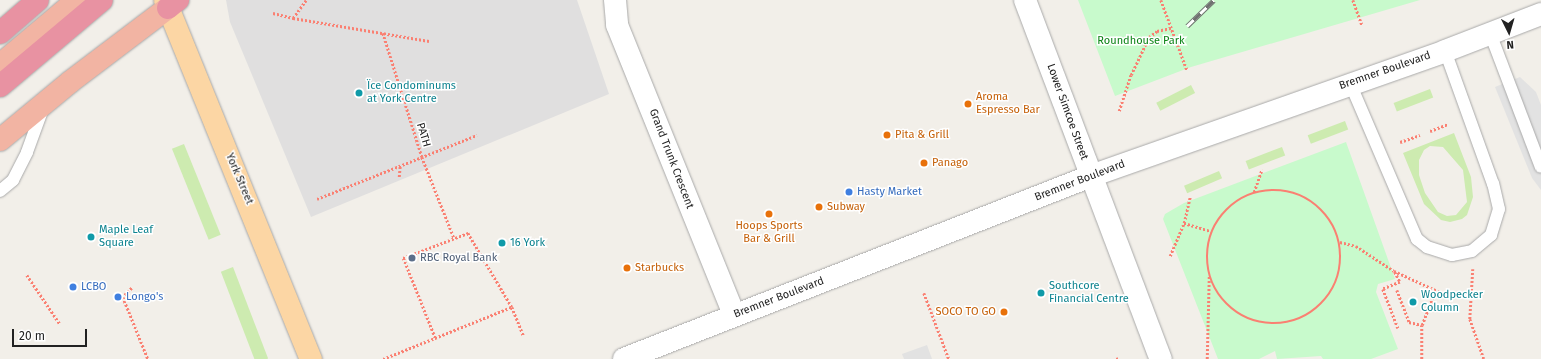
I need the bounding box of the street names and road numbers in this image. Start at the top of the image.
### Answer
street label: Bremner Boulevard [1337,49,1433,93]
street label: Lower Simcoe Street [1043,62,1091,162]
street label: Grand Trunk Crescent [646,107,696,211]
street label: PATH [413,121,433,149]
street label: York Street [222,151,256,207]
street label: Bremner Boulevard [1033,158,1127,204]
street label: Bremner Boulevard [732,275,826,321]

